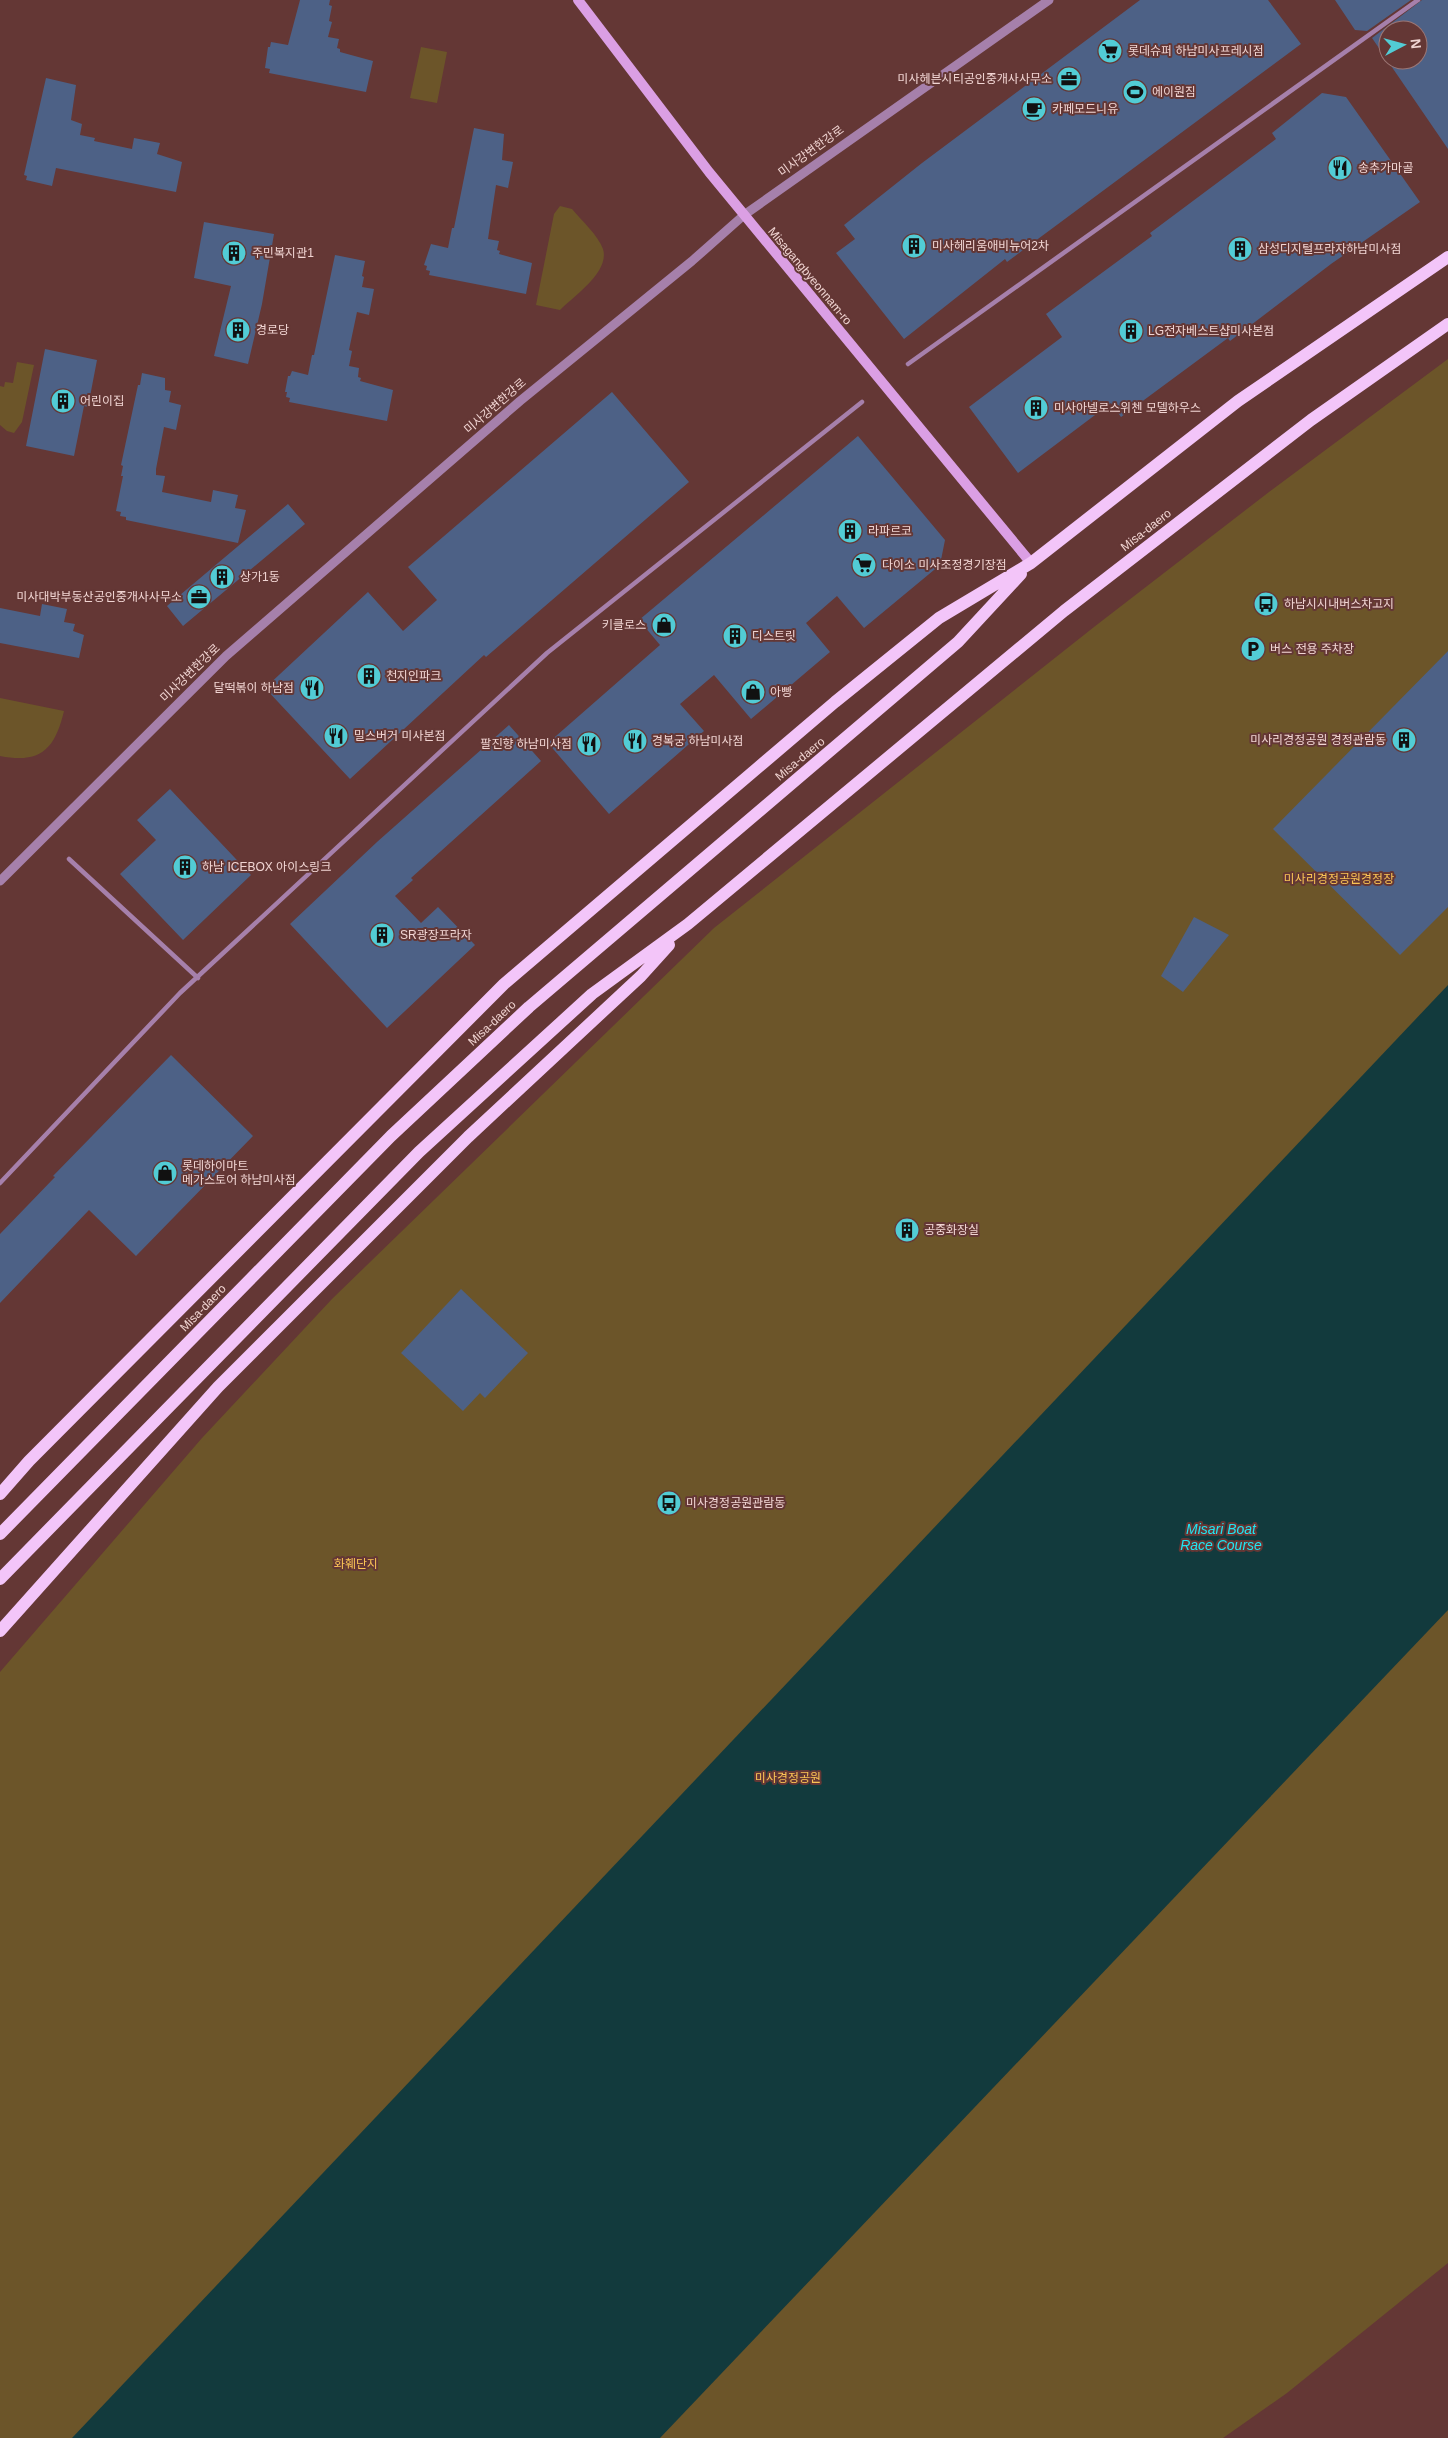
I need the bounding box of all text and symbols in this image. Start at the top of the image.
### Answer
north arrow [1378,20,1428,70]
supermarket icon: 롯데슈퍼 하남미사프레시점 [1097,38,1123,64]
text: N [1407,38,1424,50]
place label: 롯데슈퍼 하남미사프레시점 [1128,44,1264,58]
office icon: 미사헤븐시티공인중개사사무소 [1056,66,1082,92]
place label: 미사헤븐시티공인중개사사무소 [897,72,1052,86]
sports icon: 에이원짐 [1122,79,1148,105]
place label: 에이원짐 [1152,85,1196,99]
cafe icon: 카페모드니유 [1021,96,1047,122]
place label: 카페모드니유 [1052,102,1118,116]
street label: 미사강변한강로 [776,123,846,179]
restaurant icon: 송추가마골 [1327,155,1353,181]
place label: 송추가마골 [1358,161,1413,175]
street label: Misagangbyeonnam-ro [765,224,855,328]
building icon: 미사헤리움애비뉴어2차 [901,233,927,259]
building icon: 삼성디지털프라자하남미사점 [1227,236,1253,262]
place label: 미사헤리움애비뉴어2차 [932,239,1049,253]
building icon: 주민복지관1 [221,240,247,266]
place label: 삼성디지털프라자하남미사점 [1258,242,1402,256]
place label: 주민복지관1 [252,246,314,260]
building icon: 경로당 [225,317,251,343]
building icon: LG전자베스트샵미사본점 [1118,318,1144,344]
place label: 경로당 [256,323,289,337]
place label: LG전자베스트샵미사본점 [1148,324,1274,338]
street label: 미사강변한강로 [461,375,529,437]
building icon: 어린이집 [50,388,76,414]
place label: 어린이집 [80,394,124,408]
building icon: 미사아넬로스위첸 모델하우스 [1023,395,1049,421]
place label: 미사아넬로스위첸 모델하우스 [1054,401,1201,415]
street label: Misa-daero [1118,506,1174,554]
building icon: 라파르코 [837,518,863,544]
place label: 라파르코 [868,524,912,538]
supermarket icon: 다이소 미사조정경기장점 [851,552,877,578]
place label: 다이소 미사조정경기장점 [882,558,1007,572]
building icon: 상가1동 [209,564,235,590]
place label: 상가1동 [240,570,280,584]
office icon: 미사대박부동산공인중개사사무소 [186,584,212,610]
place label: 미사대박부동산공인중개사사무소 [16,590,182,604]
bus stop icon: 하남시시내버스차고지 [1253,591,1279,617]
place label: 하남시시내버스차고지 [1284,597,1394,611]
shop icon: 키클로스 [651,612,677,638]
place label: 키클로스 [602,618,646,632]
building icon: 디스트릿 [722,623,748,649]
place label: 디스트릿 [752,629,796,643]
parking icon: 버스 전용 주차장 [1240,636,1266,662]
street label: 미사강변한강로 [157,641,223,705]
place label: 버스 전용 주차장 [1270,642,1354,656]
building icon: 천지인파크 [356,663,382,689]
place label: 천지인파크 [386,669,441,683]
restaurant icon: 달떡볶이 하남점 [299,675,325,701]
shop icon: 아빵 [740,679,766,705]
place label: 달떡볶이 하남점 [213,681,294,695]
place label: 아빵 [770,685,792,699]
restaurant icon: 밀스버거 미사본점 [323,723,349,749]
building icon: 미사리경정공원 경정관람동 [1391,727,1417,753]
restaurant icon: 경복궁 하남미사점 [622,728,648,754]
place label: 밀스버거 미사본점 [354,729,446,743]
restaurant icon: 팔진향 하남미사점 [576,731,602,757]
place label: 미사리경정공원 경정관람동 [1250,733,1386,747]
place label: 경복궁 하남미사점 [652,734,744,748]
street label: Misa-daero [773,734,828,784]
place label: 팔진향 하남미사점 [480,737,572,751]
building icon: 하남 ICEBOX 아이스링크 [172,854,198,880]
place label: 하남 ICEBOX 아이스링크 [202,860,331,874]
park label: 미사리경정공원경정장 [1284,872,1394,886]
building icon: SR광장프라자 [369,922,395,948]
place label: SR광장프라자 [400,928,472,942]
street label: Misa-daero [465,997,519,1049]
place label: 롯데하이마트 메가스토어 하남미사점 [182,1159,296,1187]
shop icon: 롯데하이마트 메가스토어 하남미사점 [152,1160,178,1186]
building icon: 공중화장실 [894,1217,920,1243]
place label: 공중화장실 [924,1223,979,1237]
street label: Misa-daero [177,1281,229,1334]
bus stop icon: 미사경정공원관람동 [656,1490,682,1516]
place label: 미사경정공원관람동 [686,1496,785,1510]
water label: Misari Boat Race Course [1180,1521,1262,1553]
park label: 화훼단지 [334,1557,378,1571]
park label: 미사경정공원 [755,1771,821,1785]

